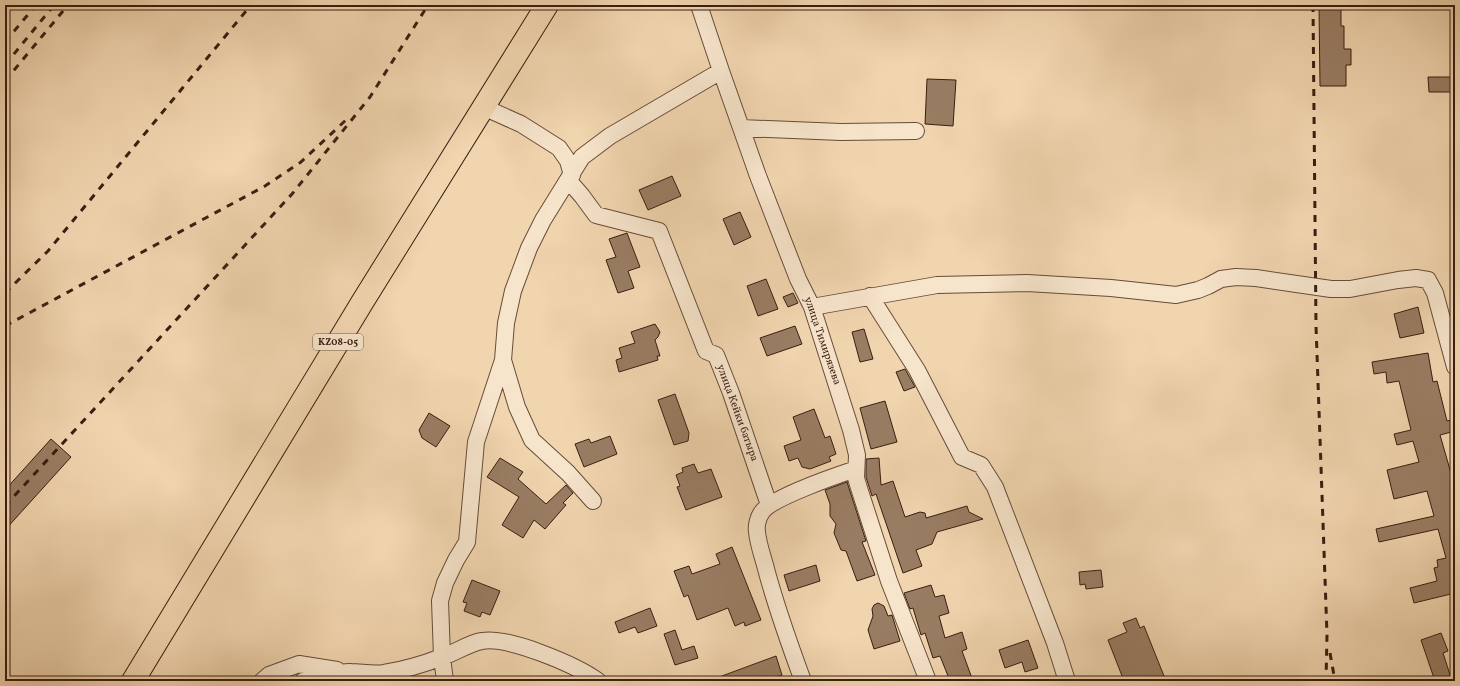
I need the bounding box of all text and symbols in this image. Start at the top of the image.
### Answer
street label: улица Тимирязева [800,295,844,388]
road number: KZ08-05 [313,334,363,350]
street label: улица Кейки батыра [712,362,762,464]

